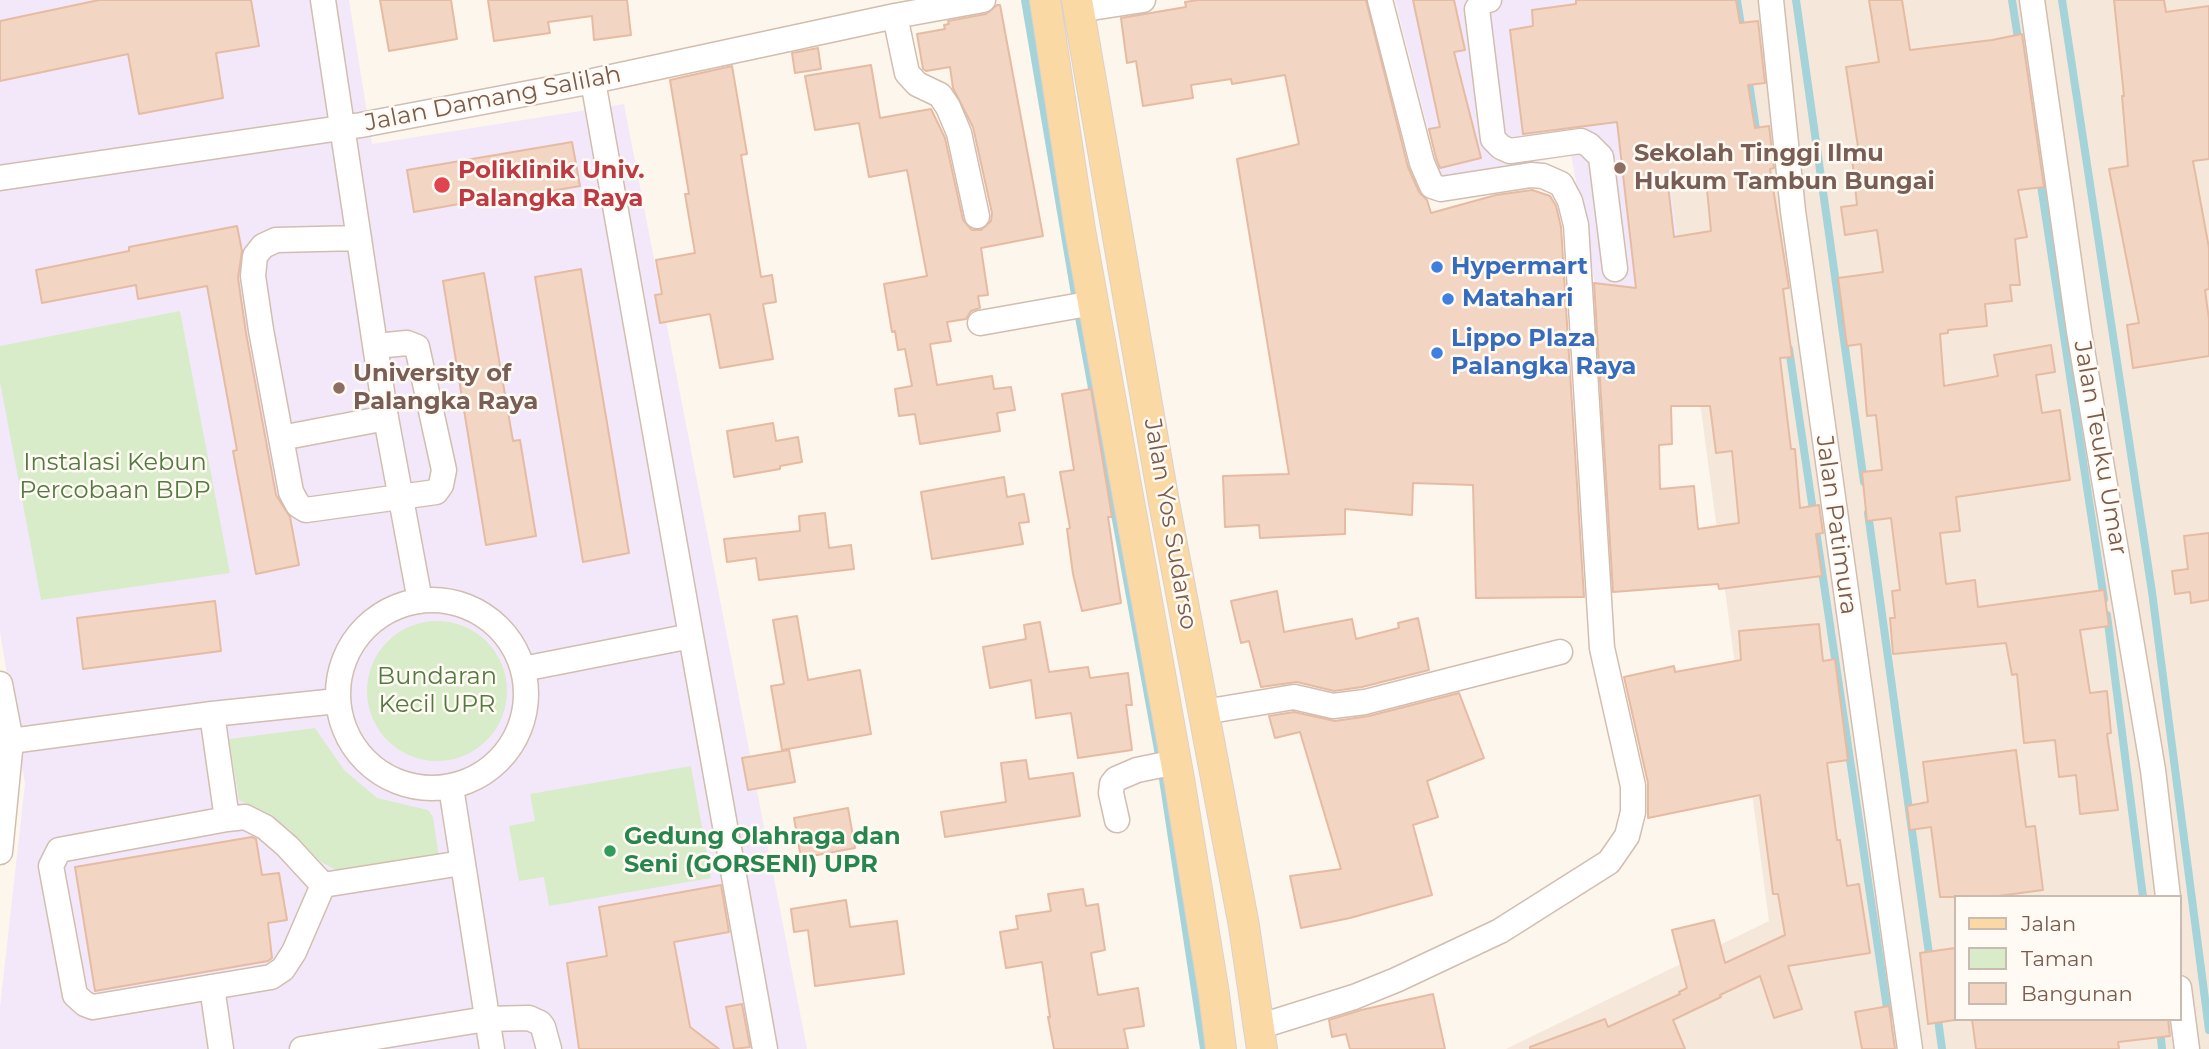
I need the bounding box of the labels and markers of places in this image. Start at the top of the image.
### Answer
place label: Sekolah Tinggi Ilmu Hukum Tambun Bungai [1634,140,1935,196]
place label: Poliklinik Univ. Palangka Raya [458,157,645,213]
marker: Sekolah Tinggi Ilmu Hukum Tambun Bungai [1612,160,1628,176]
marker: Poliklinik Univ. Palangka Raya [432,175,452,195]
place label: Hypermart [1451,253,1588,281]
marker: Hypermart [1429,259,1445,275]
place label: Matahari [1462,285,1573,313]
marker: Matahari [1440,291,1456,307]
place label: Lippo Plaza Palangka Raya [1451,325,1636,381]
marker: Lippo Plaza Palangka Raya [1429,345,1445,361]
place label: University of Palangka Raya [353,360,538,416]
marker: University of Palangka Raya [331,380,347,396]
place label: Gedung Olahraga dan Seni (GORSENI) UPR [624,823,901,879]
marker: Gedung Olahraga dan Seni (GORSENI) UPR [602,843,618,859]

